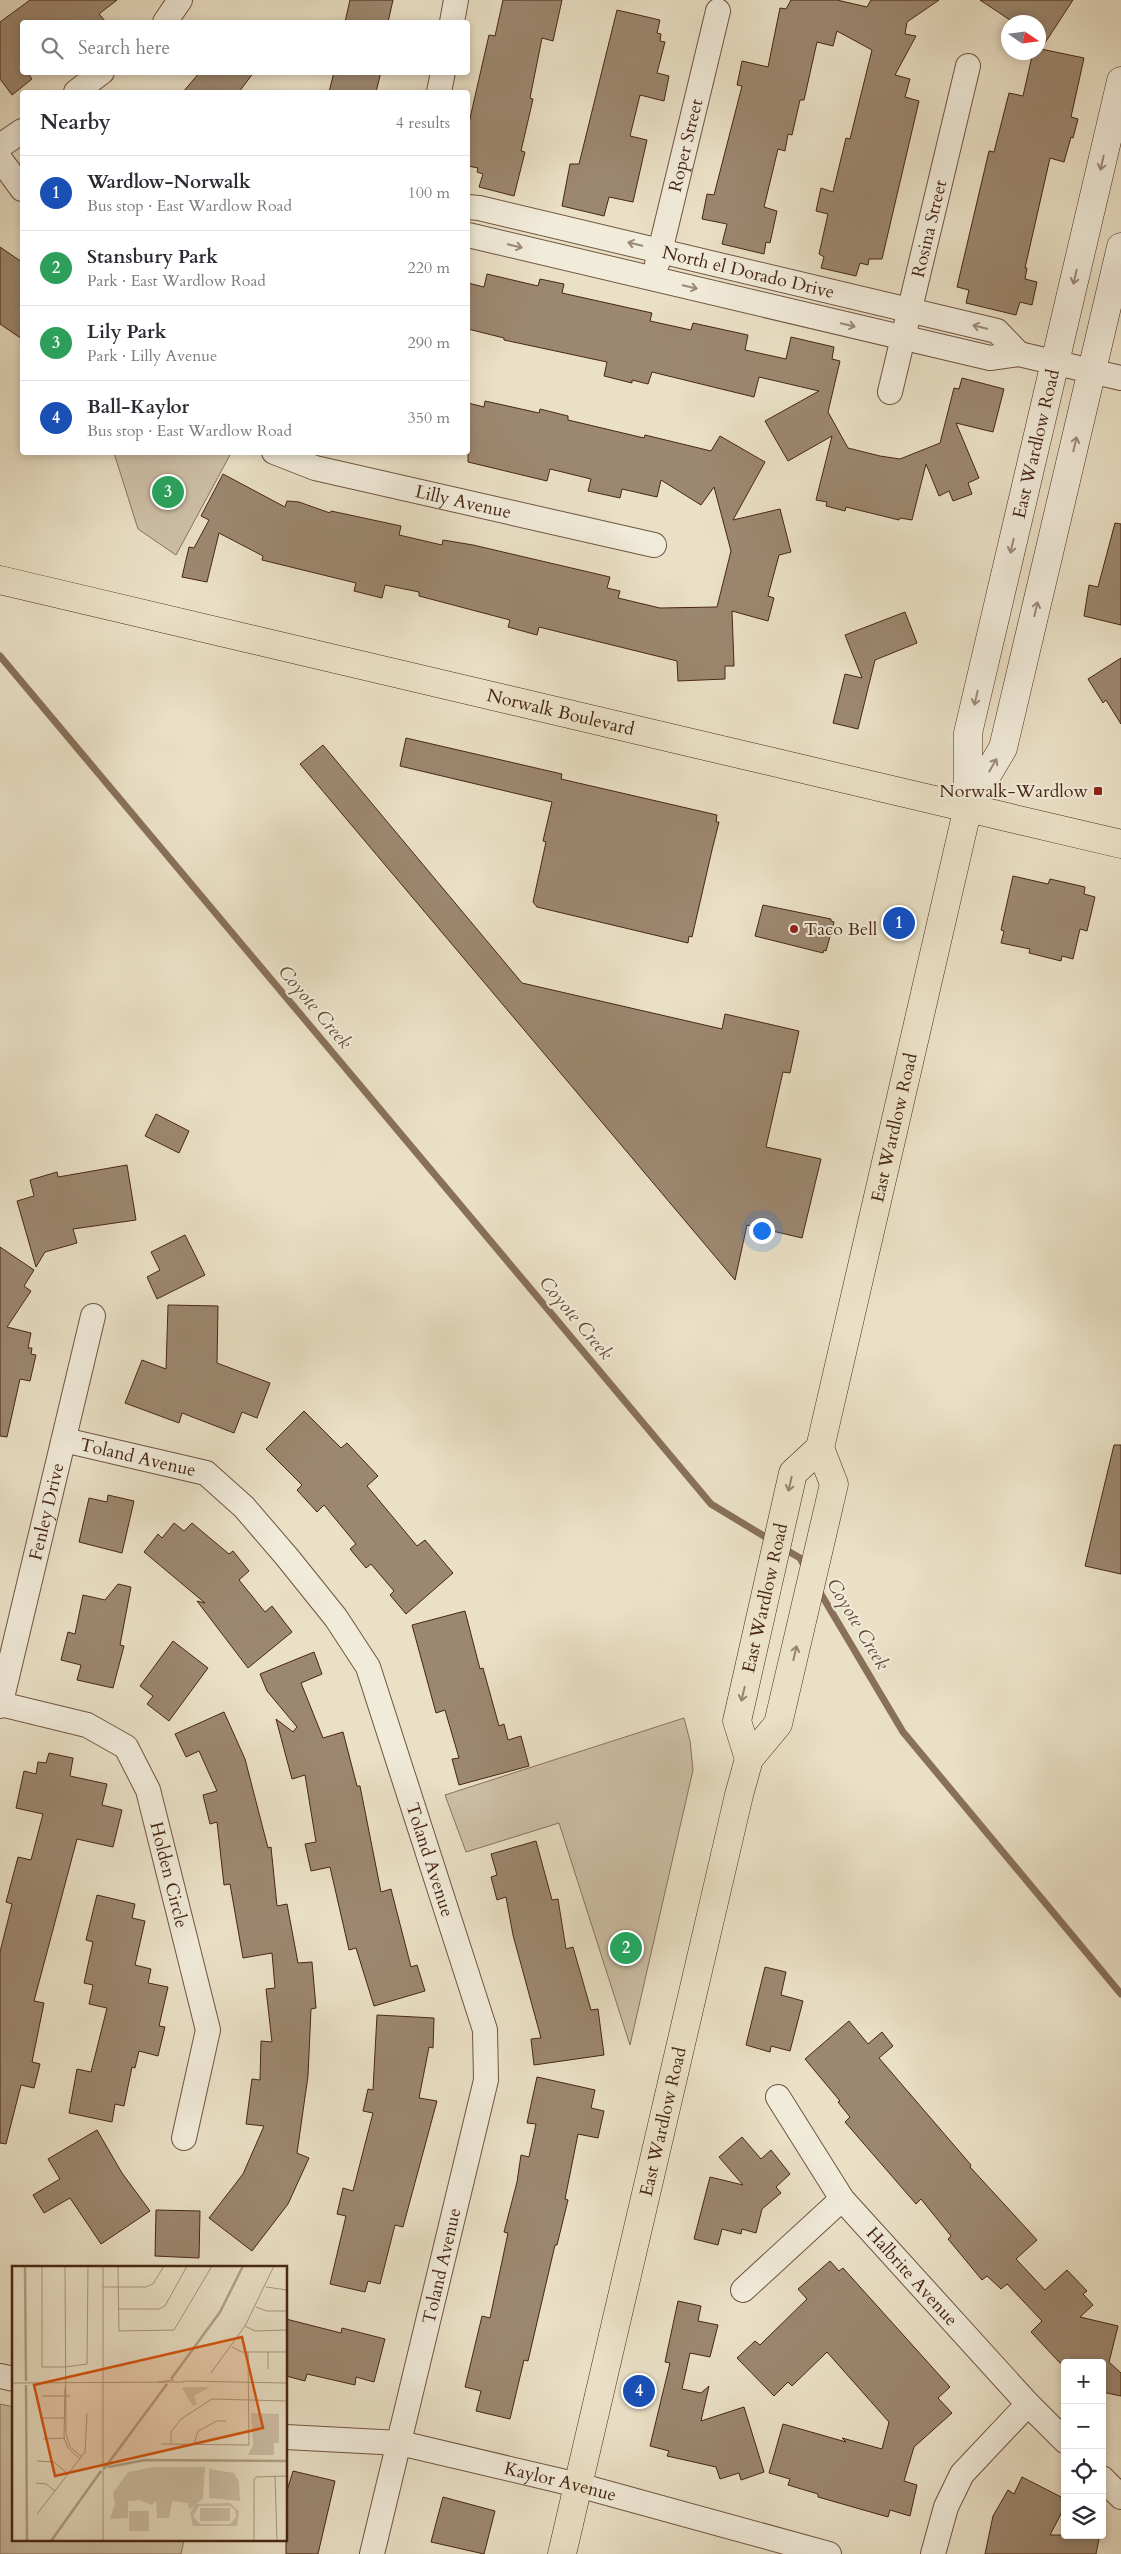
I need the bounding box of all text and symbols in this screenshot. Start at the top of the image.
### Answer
north arrow [1001,15,1046,60]
search box [20,20,470,75]
icon: search [38,34,66,62]
text: Search here [78,35,170,61]
street label: Roper Street [662,96,709,194]
text: Nearby [40,108,111,137]
text: 4 results [396,112,450,134]
one-way arrow [1097,154,1106,170]
text: Wardlow-Norwalk [87,169,251,195]
street label: Rosina Street [905,177,953,280]
text: 1 [52,182,60,204]
text: 100 m [408,182,450,204]
text: Bus stop · East Wardlow Road [87,195,292,217]
one-way arrow [628,239,644,248]
street label: North el Dorado Drive [660,239,837,304]
one-way arrow [506,242,522,251]
text: Stansbury Park [87,244,218,270]
text: 2 [52,257,60,279]
text: 220 m [408,257,450,279]
one-way arrow [1070,269,1079,285]
text: Park · East Wardlow Road [87,270,266,292]
one-way arrow [682,283,698,292]
text: Lily Park [87,319,167,345]
one-way arrow [840,321,856,330]
one-way arrow [973,322,989,331]
text: 3 [52,332,60,354]
text: 290 m [408,332,450,354]
text: Park · Lilly Avenue [87,345,217,367]
street label: East Wardlow Road [1006,366,1066,521]
text: Ball-Kaylor [87,394,189,420]
text: 4 [52,407,60,429]
text: 350 m [408,407,450,429]
text: Bus stop · East Wardlow Road [87,420,292,442]
one-way arrow [1071,437,1080,453]
pin: 3 [152,473,184,511]
street label: Lilly Avenue [413,479,514,525]
one-way arrow [1007,538,1016,554]
one-way arrow [1032,602,1041,618]
street label: Norwalk Boulevard [484,683,637,742]
one-way arrow [971,690,980,706]
one-way arrow [988,758,998,773]
place label: Norwalk-Wardlow [939,779,1089,804]
marker: Norwalk-Wardlow [1092,785,1104,797]
pin: 1 [883,904,915,942]
place label: Taco Bell [804,917,878,942]
marker: Taco Bell [788,923,800,935]
water label: Coyote Creek [272,959,358,1055]
street label: East Wardlow Road [865,1050,923,1205]
your location [749,1218,775,1244]
water label: Coyote Creek [533,1270,619,1366]
street label: Toland Avenue [78,1432,199,1483]
street label: Fenley Drive [23,1460,70,1563]
one-way arrow [785,1475,794,1491]
street label: East Wardlow Road [736,1520,794,1675]
water label: Coyote Creek [821,1573,896,1675]
one-way arrow [790,1645,800,1661]
one-way arrow [738,1685,747,1701]
street label: Toland Avenue [400,1800,460,1920]
street label: Holden Circle [144,1819,195,1931]
pin: 2 [610,1929,642,1967]
street label: East Wardlow Road [633,2044,692,2199]
street label: Toland Avenue [417,2206,467,2326]
street label: Halbrite Avenue [861,2221,964,2331]
inset map [12,2266,288,2542]
map controls [1061,2359,1106,2539]
button: + [1061,2359,1106,2404]
pin: 4 [623,2372,655,2410]
button: − [1061,2404,1106,2449]
button: locate [1061,2449,1106,2494]
street label: Kaylor Avenue [502,2455,619,2507]
button: layers [1061,2494,1106,2539]

